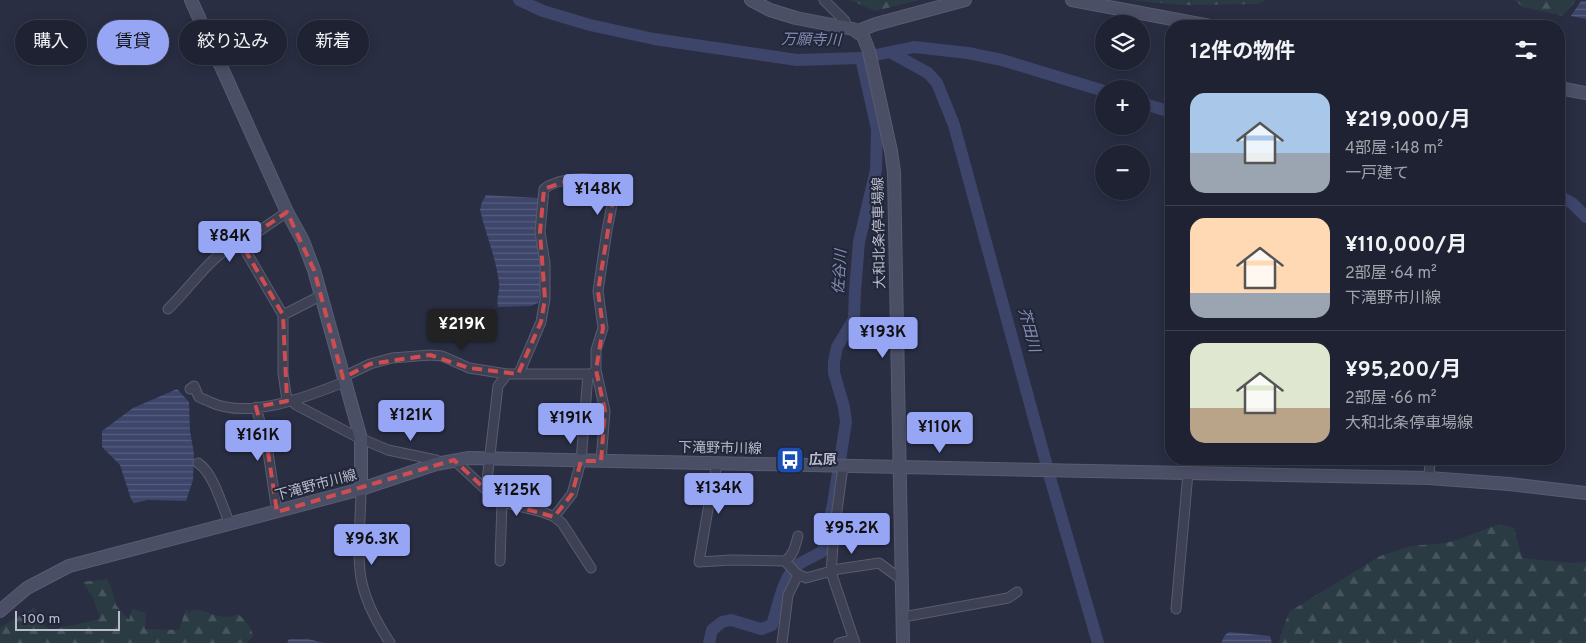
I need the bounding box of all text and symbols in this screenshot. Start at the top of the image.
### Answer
map controls [1095,15,1150,200]
button: layers [1095,15,1150,70]
chip: 購入 [15,20,87,65]
chip: 賃貸 [97,20,169,65]
chip: 絞り込み [179,20,287,65]
chip: 新着 [297,20,369,65]
water label: 万願寺川 [781,31,843,51]
icon: filters [1512,36,1540,64]
text: 12件の物件 [1190,39,1295,66]
button: + [1095,80,1150,135]
text: ¥219,000/月 [1345,107,1471,134]
icon: home [1230,113,1290,173]
text: 4部屋 · 148 m² [1345,139,1443,159]
button: − [1095,145,1150,200]
text: 一戸建て [1345,164,1409,184]
pin: ¥148K [563,174,633,216]
street label: 大和北条停車場線 [870,177,889,289]
text: ¥148K [574,180,622,200]
pin: ¥84K [200,220,260,263]
text: ¥84K [209,227,251,247]
text: ¥110,000/月 [1345,232,1467,259]
icon: home [1230,238,1290,298]
water label: 佐谷川 [830,247,852,295]
text: 2部屋 · 64 m² [1345,264,1437,284]
text: 下滝野市川線 [1345,289,1441,309]
water label: 芥田川 [1013,306,1044,356]
pin: ¥219K [427,308,497,351]
text: ¥219K [438,315,486,335]
pin: ¥193K [848,316,918,359]
text: ¥193K [860,323,906,343]
text: ¥95,200/月 [1345,357,1461,384]
icon: home [1230,363,1290,423]
text: 2部屋 · 66 m² [1345,389,1437,409]
pin: ¥121K [376,400,446,442]
pin: ¥191K [536,402,606,445]
text: ¥121K [389,406,433,426]
text: ¥191K [549,409,593,429]
pin: ¥110K [905,412,975,454]
text: 大和北条停車場線 [1345,414,1473,434]
text: ¥110K [918,418,962,438]
pin: ¥161K [223,420,293,462]
text: ¥161K [236,426,280,446]
street label: 下滝野市川線 [678,440,762,458]
bus stop icon: 広原 [775,445,805,475]
place label: 広原 [809,452,837,469]
street label: 下滝野市川線 [273,467,359,505]
pin: ¥134K [684,472,754,515]
pin: ¥125K [482,474,552,517]
text: ¥134K [695,479,743,499]
text: ¥125K [494,481,541,501]
pin: ¥95.2K [811,512,893,555]
text: ¥95.2K [825,519,879,539]
pin: ¥96.3K [331,524,413,566]
text: ¥96.3K [345,530,399,550]
scale bar [15,608,120,631]
text: 100 m [22,611,60,628]

